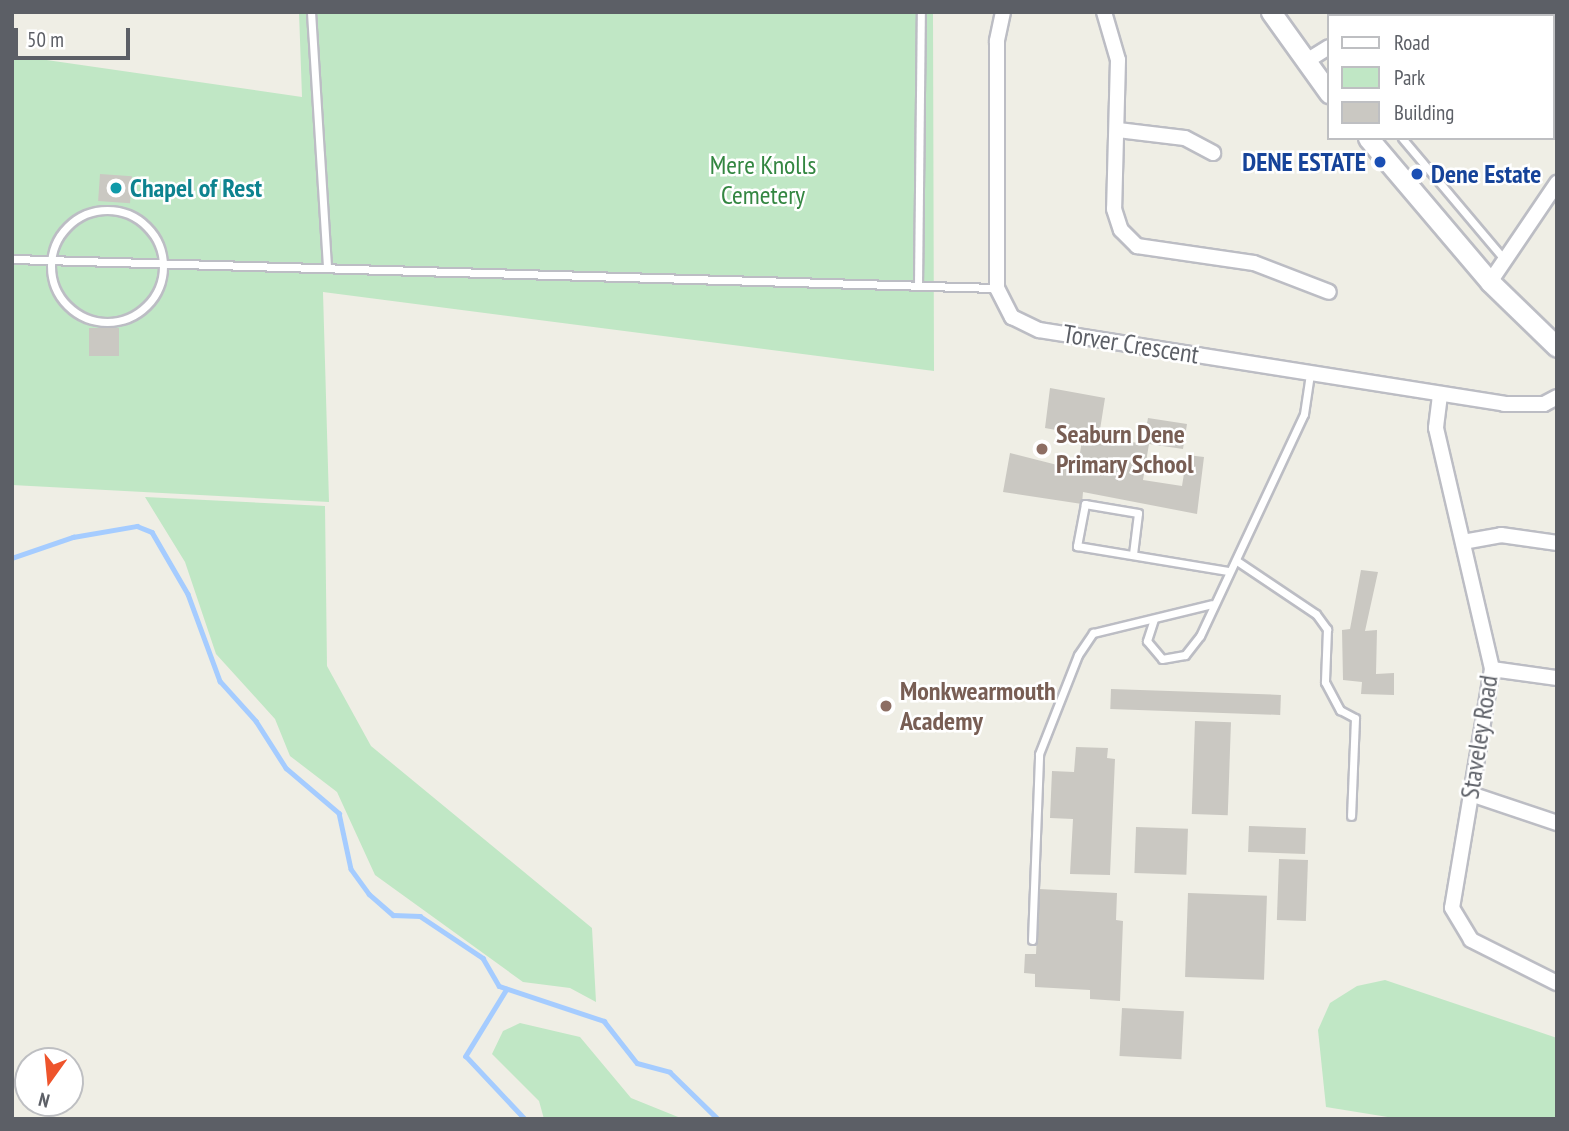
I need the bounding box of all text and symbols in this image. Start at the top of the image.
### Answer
scale bar [18,14,133,58]
legend [1328,14,1555,140]
text: 50 m [27,26,64,53]
text: Road [1394,29,1430,56]
text: Park [1394,64,1425,91]
text: Building [1394,99,1454,126]
place label: DENE ESTATE [1242,146,1366,178]
park label: Mere Knolls Cemetery [710,149,816,210]
marker: DENE ESTATE [1372,154,1388,170]
place label: Dene Estate [1431,158,1541,190]
marker: Dene Estate [1409,166,1425,182]
place label: Chapel of Rest [130,172,262,204]
marker: Chapel of Rest [108,180,124,196]
street label: Torver Crescent [1061,318,1201,370]
place label: Seaburn Dene Primary School [1056,418,1194,480]
marker: Seaburn Dene Primary School [1034,441,1050,457]
street label: Staveley Road [1454,673,1504,801]
place label: Monkwearmouth Academy [900,675,1056,736]
marker: Monkwearmouth Academy [878,698,894,714]
north arrow [14,1047,84,1117]
text: N [36,1087,52,1113]

